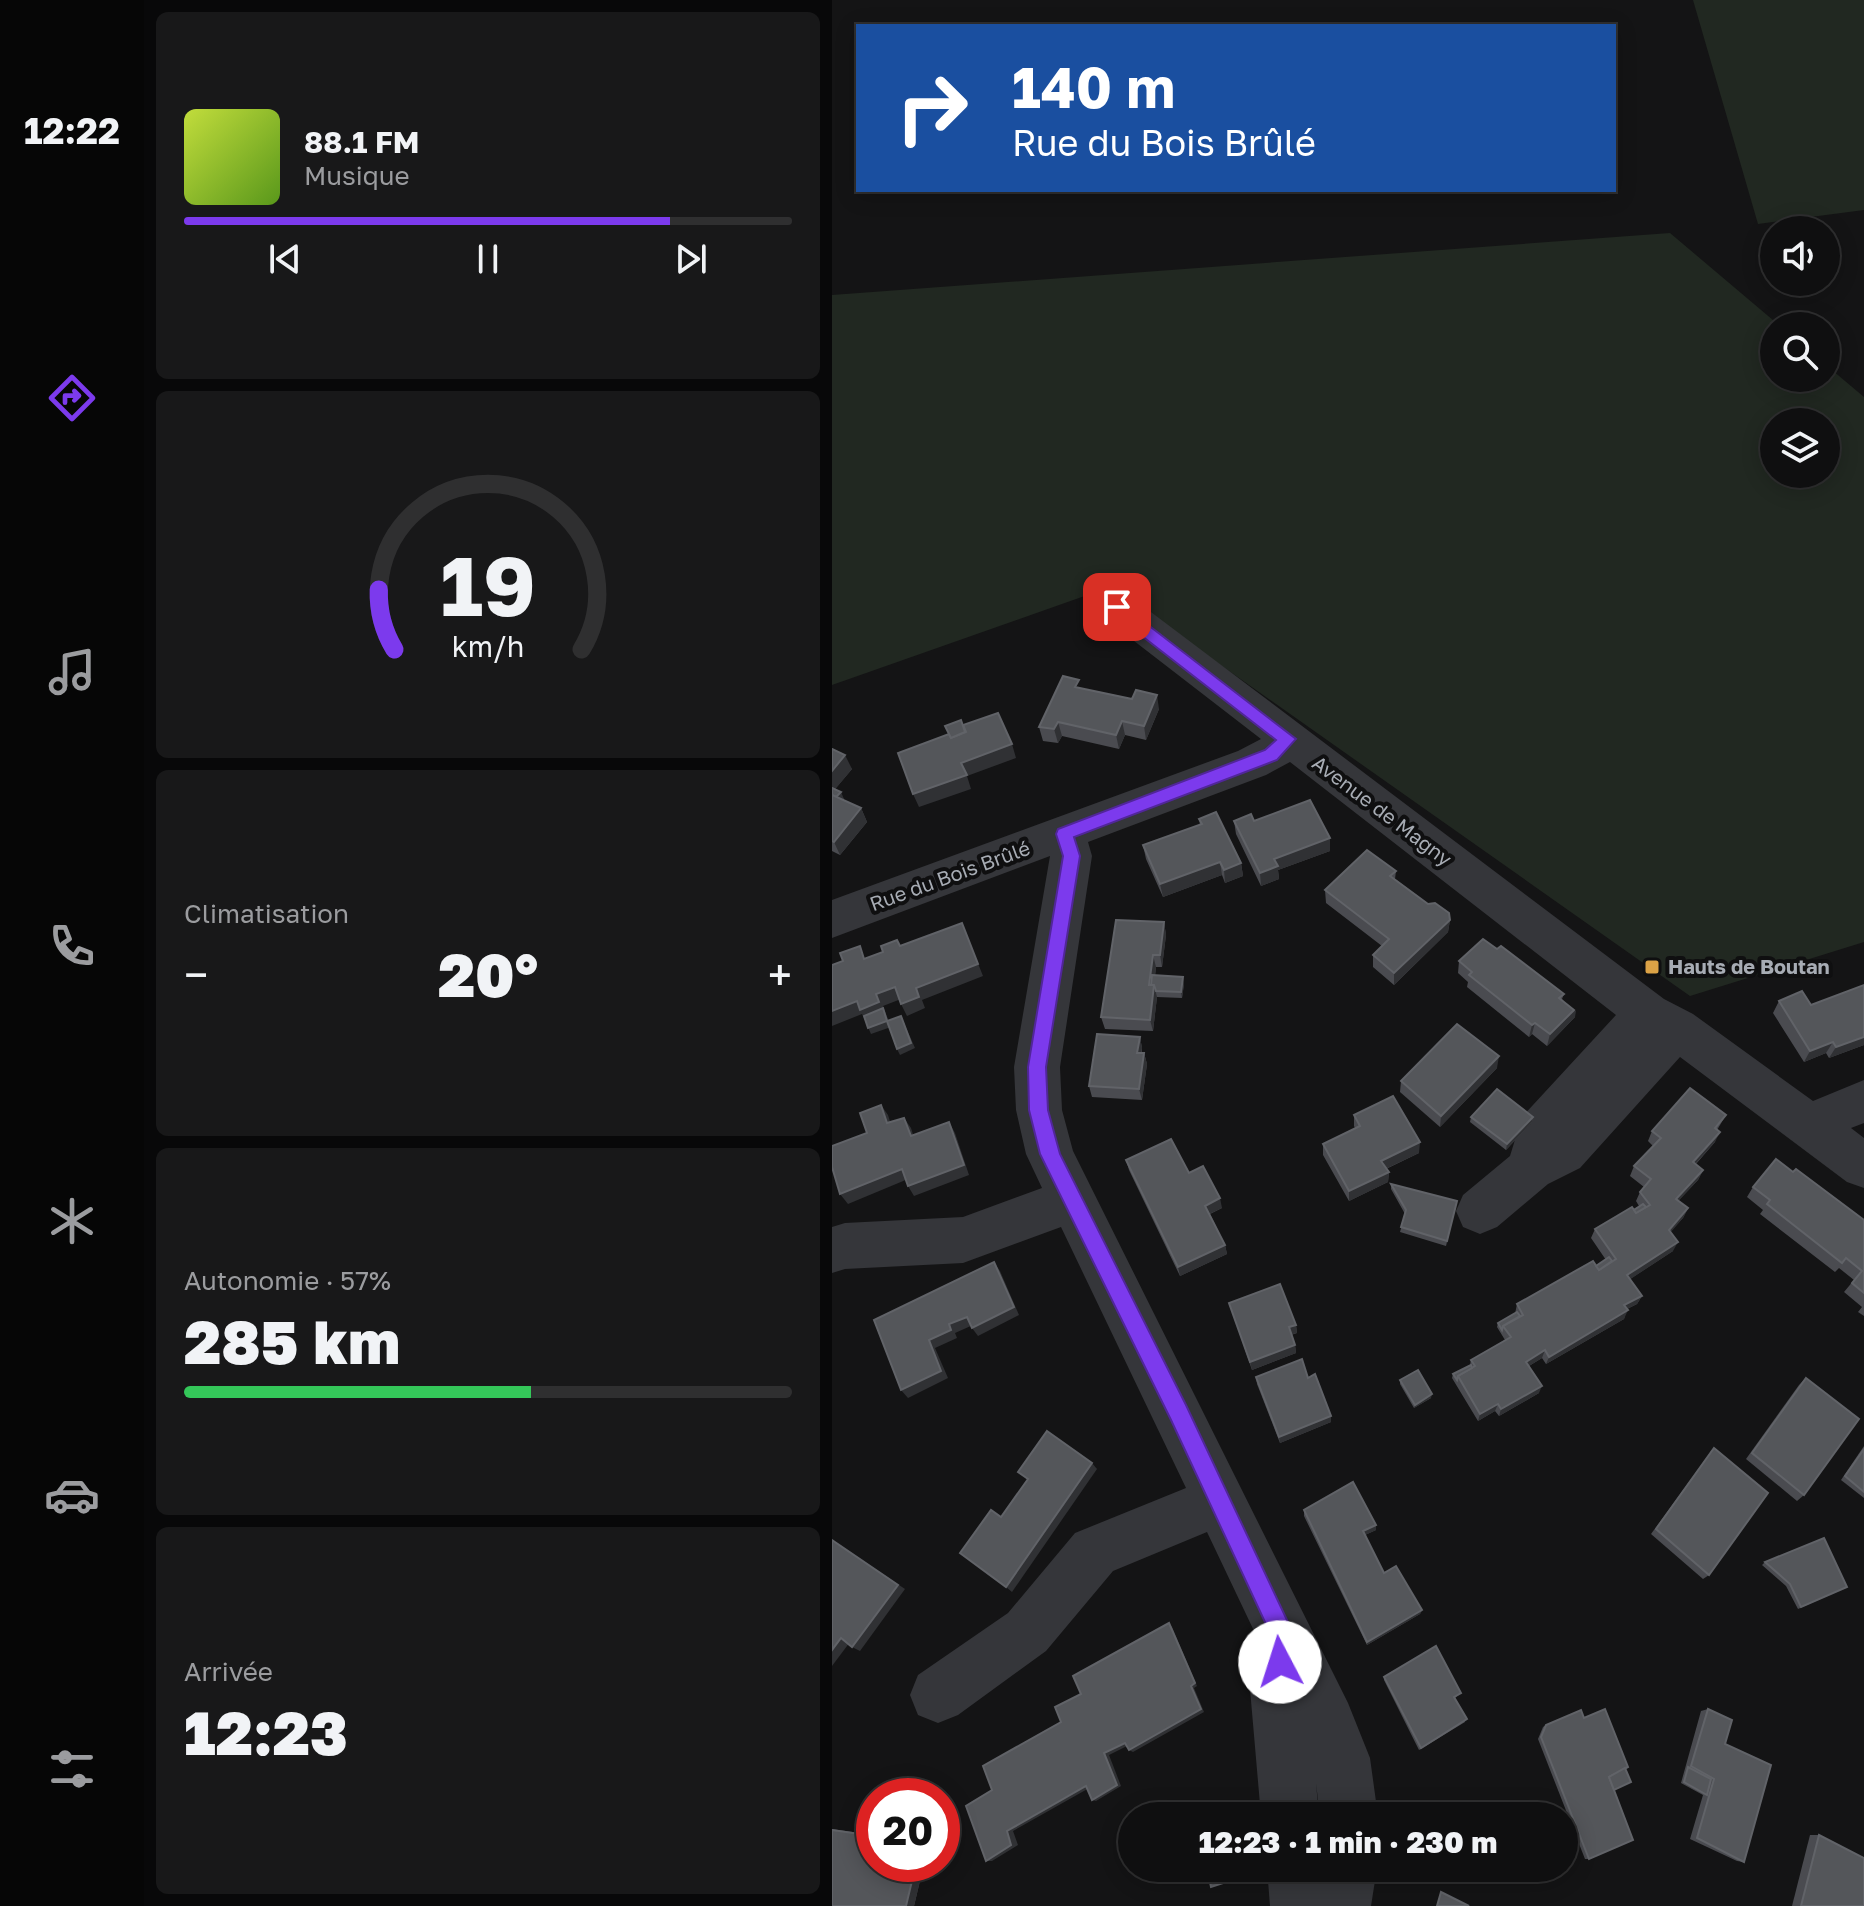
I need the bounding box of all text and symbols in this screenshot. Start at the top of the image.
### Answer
text: 140 m [1012,53,1175,120]
icon: right [880,56,984,160]
text: 12:22 [24,109,120,152]
text: Rue du Bois Brûlé [1012,121,1316,164]
text: 88.1 FM [304,124,420,160]
text: Musique [304,160,410,191]
map controls [1760,216,1840,488]
button: sound [1760,216,1840,296]
icon: previous [263,237,307,281]
icon: pause [466,237,510,281]
icon: next [669,237,713,281]
button: search [1760,312,1840,392]
icon: directions [44,370,100,426]
button: layers [1760,408,1840,488]
text: 19 [440,534,536,634]
pin [1083,573,1151,641]
icon: arrive [1095,585,1139,629]
text: km/h [452,629,524,663]
icon: music [44,644,100,700]
street label: Avenue de Magny [1308,750,1457,870]
street label: Rue du Bois Brûlé [866,835,1033,915]
text: Climatisation [184,898,349,929]
icon: phone [44,918,100,974]
text: 20° [438,938,538,1010]
text: − [184,948,208,1001]
text: + [768,948,792,1001]
place label: Hauts de Boutan [1668,954,1830,978]
marker: Hauts de Boutan [1643,958,1661,976]
icon: climate [44,1193,100,1249]
text: Autonomie · 57% [184,1265,391,1296]
text: 285 km [184,1305,400,1377]
icon: car [44,1467,100,1523]
position arrow [1238,1620,1322,1704]
text: Arrivée [184,1656,273,1687]
text: 12:23 [184,1696,348,1768]
icon: filters [44,1741,100,1797]
speed limit sign: 20 [856,1778,960,1882]
text: 12:23 · 1 min · 230 m [1199,1824,1497,1860]

